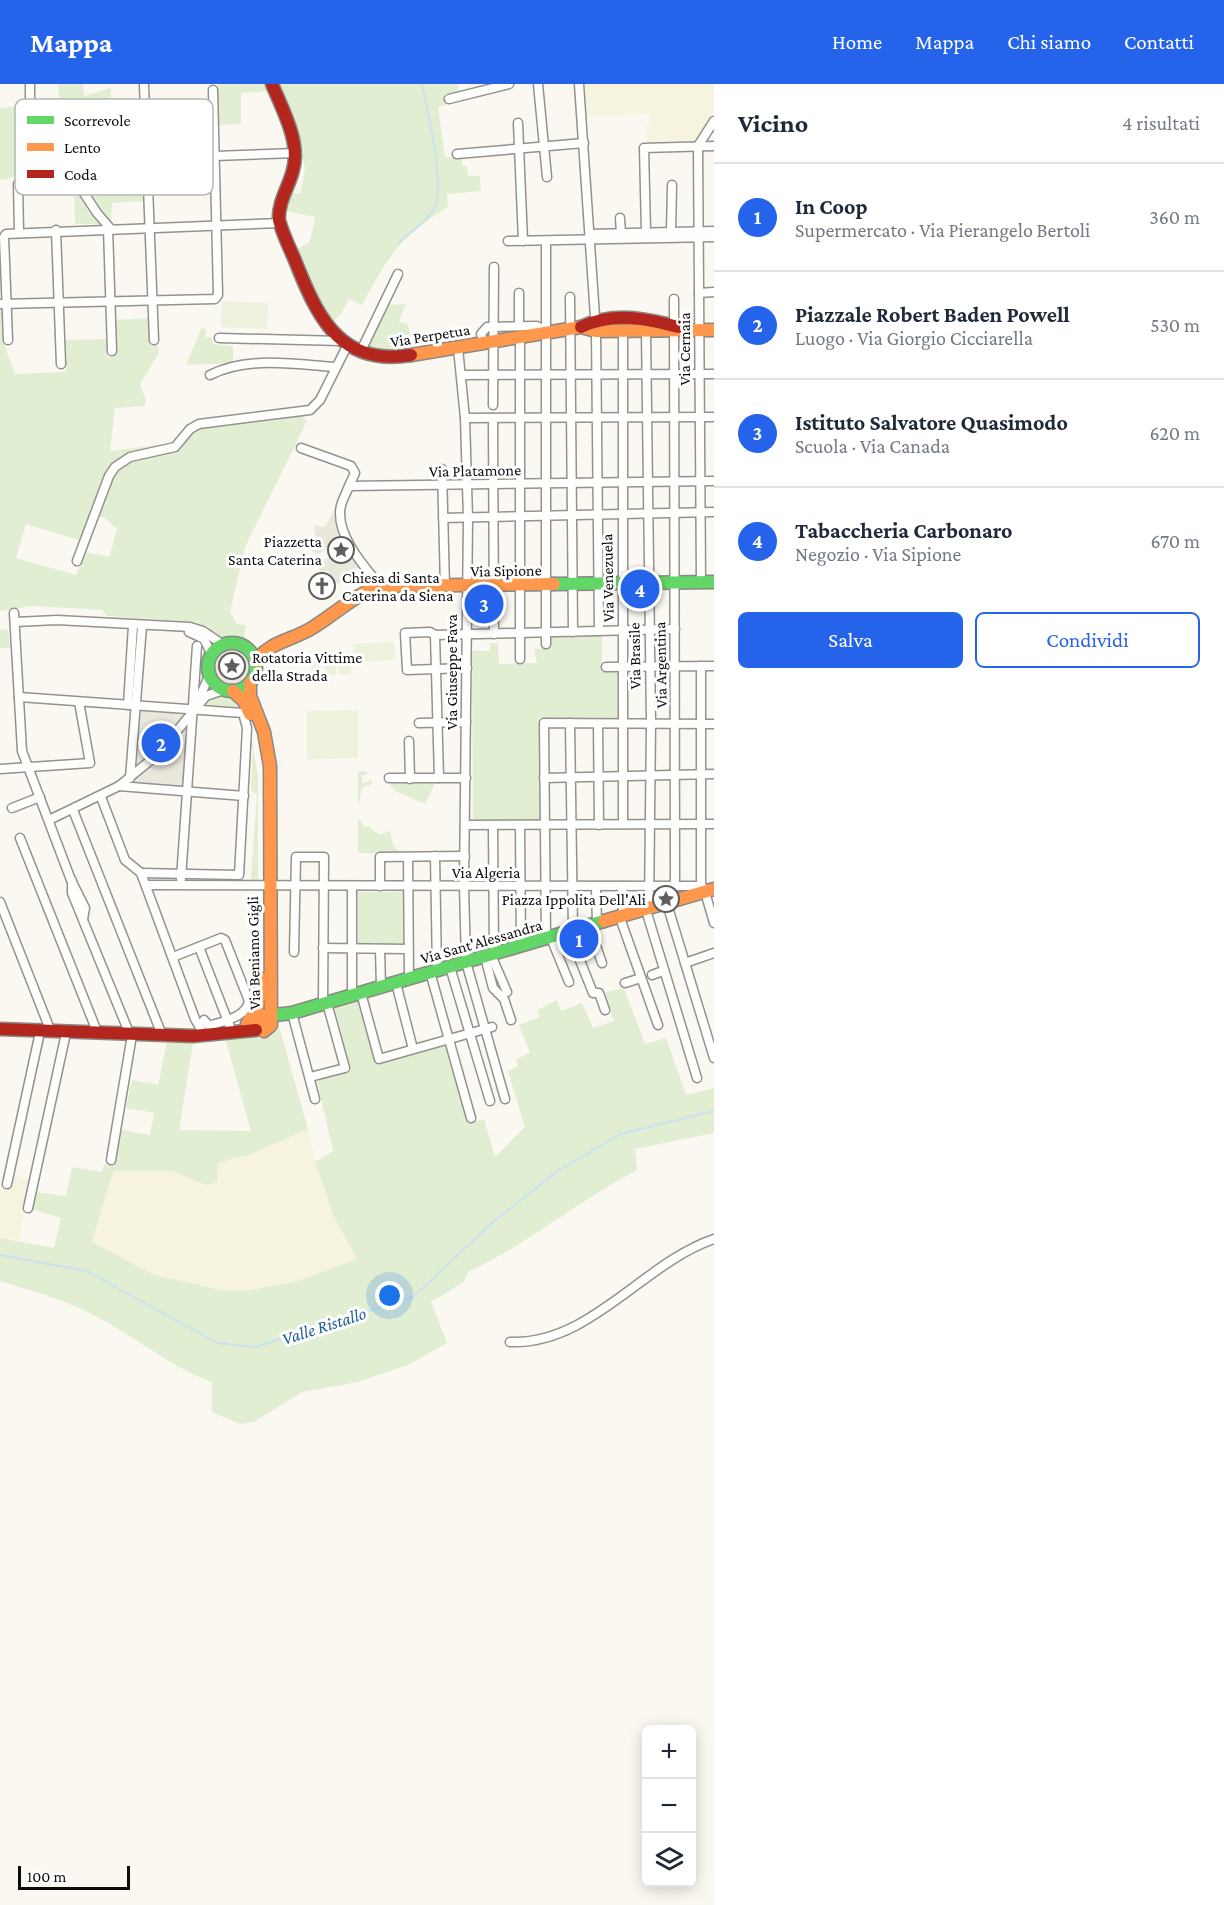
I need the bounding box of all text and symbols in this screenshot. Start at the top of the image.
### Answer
text: Mappa [30,27,113,58]
text: Home [832,30,882,54]
text: Mappa [915,30,974,54]
text: Chi siamo [1007,30,1091,54]
text: Contatti [1124,30,1194,54]
legend [15,99,213,195]
text: Vicino [738,109,808,138]
text: Scorrevole [64,112,130,129]
text: 4 risultati [1122,112,1200,134]
text: Lento [64,139,101,156]
text: Coda [64,166,98,183]
text: In Coop [795,194,868,219]
text: 1 [754,206,761,228]
text: 360 m [1149,206,1200,228]
text: Supermercato · Via Pierangelo Bertoli [795,219,1090,241]
text: Piazzale Robert Baden Powell [795,302,1070,327]
street label: Via Cernaia [676,312,693,386]
text: 2 [752,314,763,336]
text: 530 m [1150,314,1200,336]
street label: Via Perpetua [389,321,472,351]
text: Luogo · Via Giorgio Cicciarella [795,327,1033,349]
text: Istituto Salvatore Quasimodo [795,410,1068,435]
text: 3 [753,422,762,444]
text: 620 m [1150,422,1200,444]
text: Scuola · Via Canada [795,435,950,457]
street label: Via Platamone [429,461,521,480]
text: Tabaccheria Carbonaro [795,518,1012,543]
text: 4 [752,530,763,552]
text: 670 m [1151,530,1200,552]
place label: Piazzetta Santa Caterina [228,533,323,568]
street label: Via Venezuela [598,533,617,622]
place icon: Piazzetta Santa Caterina [326,535,356,565]
text: Negozio · Via Sipione [795,543,961,565]
street label: Via Sipione [470,561,542,581]
pin: 4 [620,566,660,612]
place label: Chiesa di Santa Caterina da Siena [342,569,454,604]
church icon: Chiesa di Santa Caterina da Siena [307,571,337,601]
pin: 3 [464,582,504,626]
button: Salva [738,612,963,668]
button: Condividi [975,612,1200,668]
street label: Via Giuseppe Fava [443,613,461,730]
street label: Via Argentina [651,621,671,709]
street label: Via Brasile [625,622,644,689]
place label: Rotatoria Vittime della Strada [252,649,362,684]
place icon: Rotatoria Vittime della Strada [217,651,247,681]
pin: 2 [142,720,180,766]
street label: Via Algeria [452,864,521,882]
place icon: Piazza Ippolita Dell'Ali [651,884,681,914]
place label: Piazza Ippolita Dell'Ali [502,891,646,909]
street label: Via Beniamo Gigli [244,896,264,1010]
street label: Via Sant'Alessandra [418,916,545,967]
pin: 1 [560,916,598,962]
your location [375,1281,404,1310]
water label: Valle Ristallo [279,1303,369,1349]
map controls [642,1725,696,1887]
button: + [642,1725,696,1779]
button: − [642,1779,696,1833]
button: layers [642,1833,696,1887]
scale bar [18,1863,130,1890]
text: 100 m [27,1868,66,1885]

